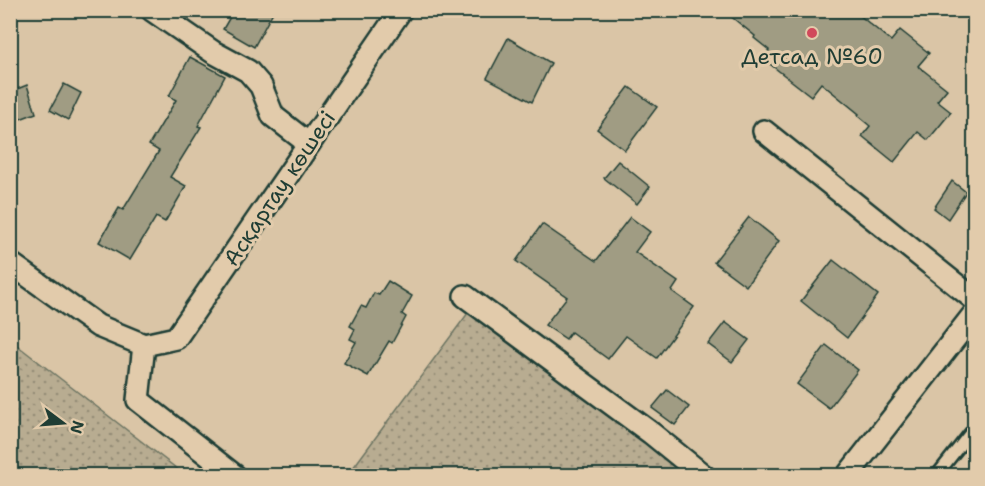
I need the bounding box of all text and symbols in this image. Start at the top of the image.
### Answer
marker: Детсад №60 [805,26,819,40]
place label: Детсад №60 [741,42,883,71]
street label: Асқартау көшесі [217,105,342,272]
north arrow [33,393,93,453]
text: N [65,418,89,436]

